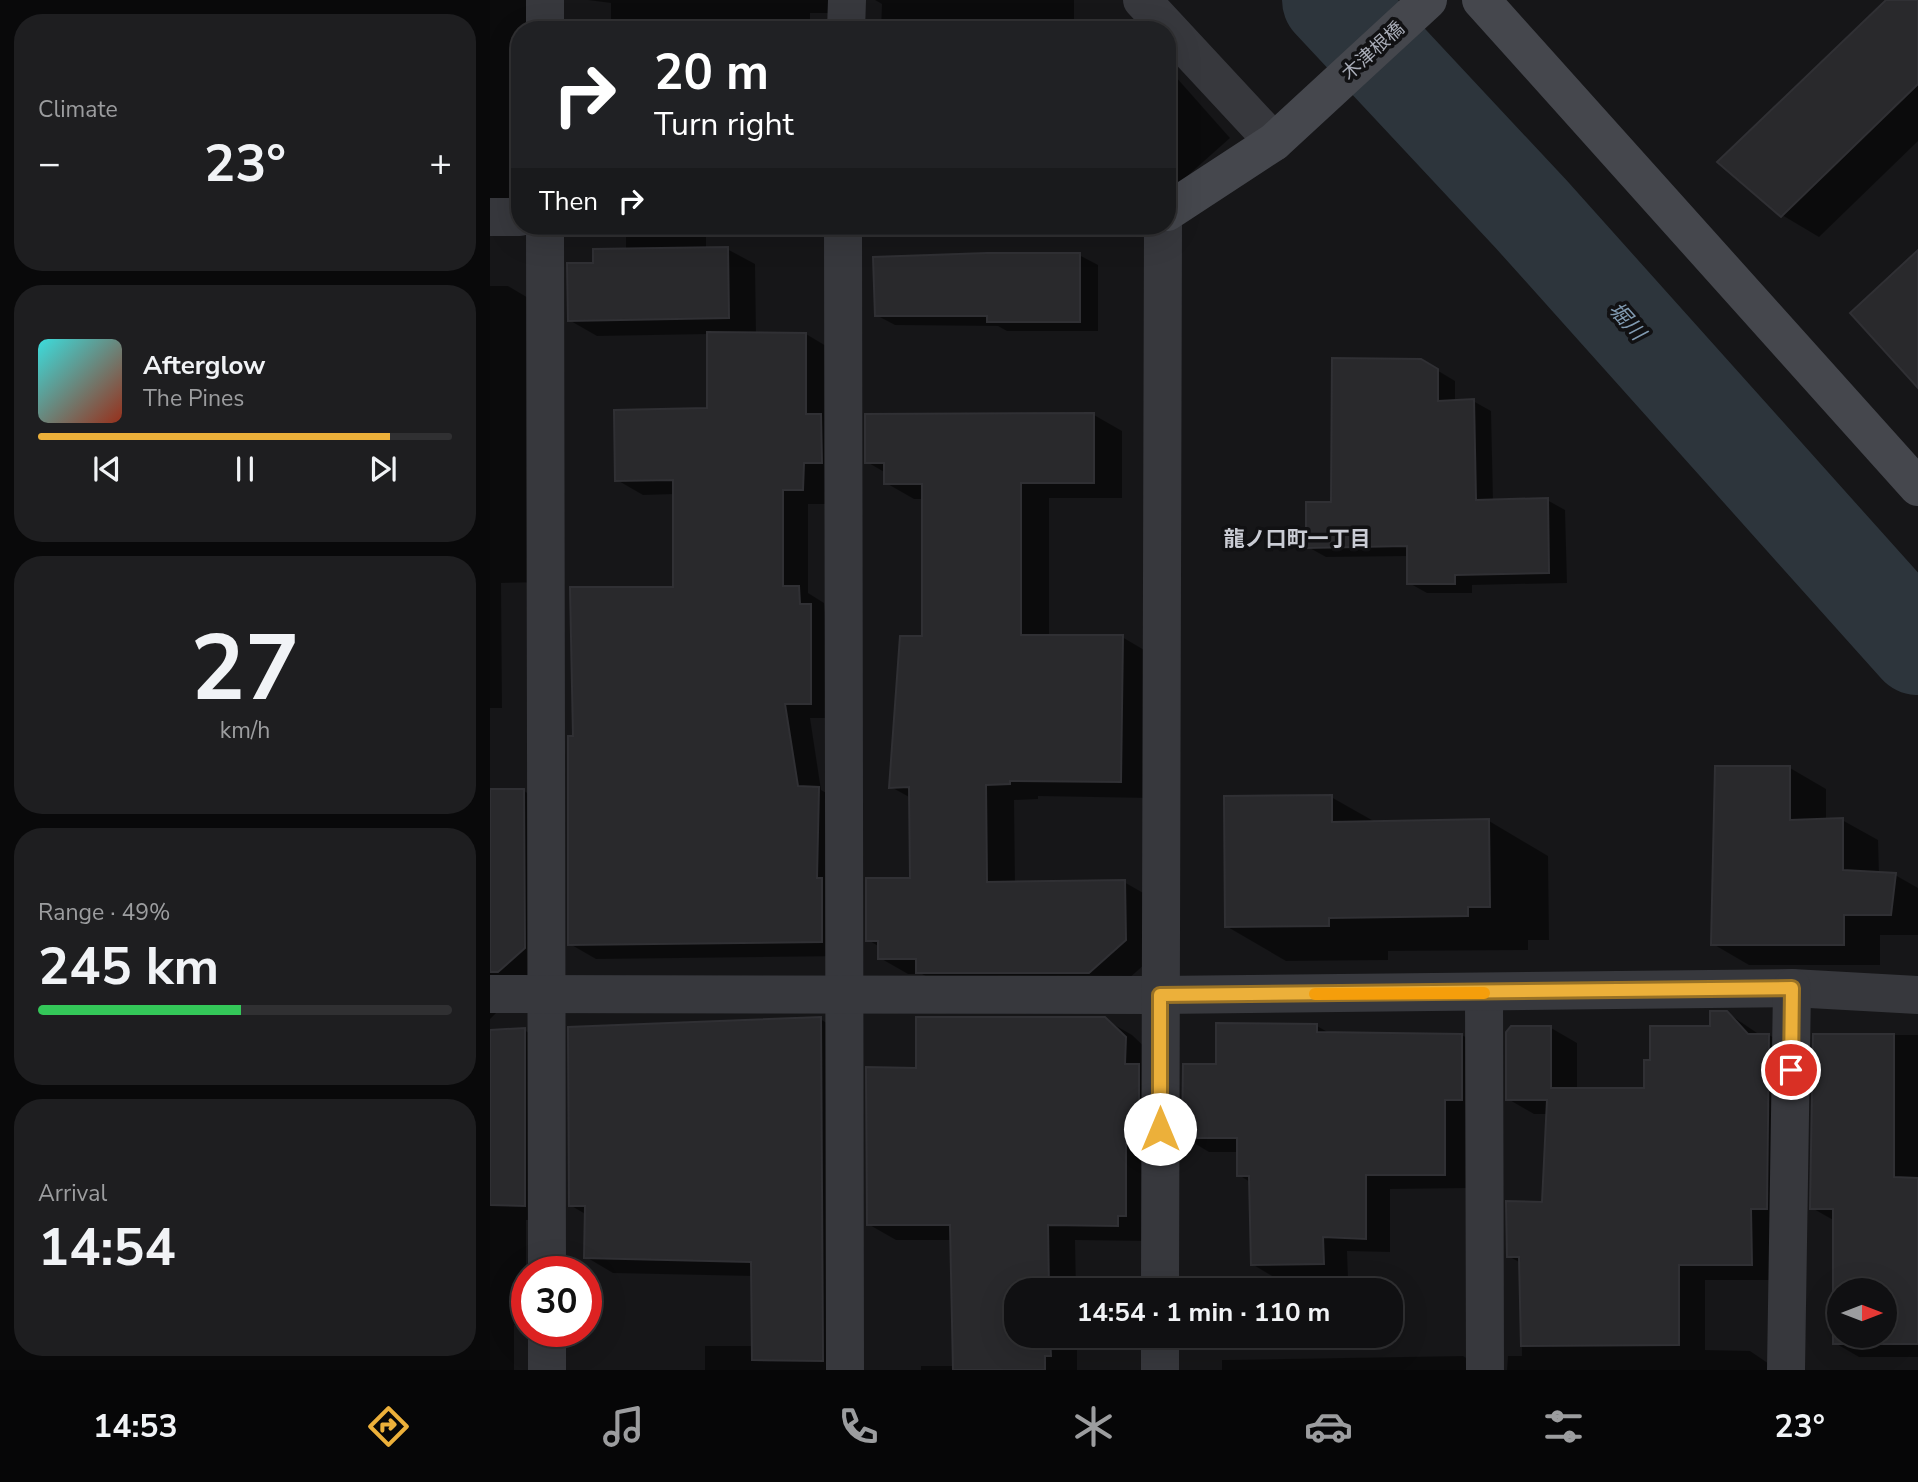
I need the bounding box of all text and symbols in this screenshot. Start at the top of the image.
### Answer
street label: 木津根橋 [1336,16,1410,86]
text: 20 m [654,39,769,106]
icon: right [539,49,630,140]
text: Climate [38,94,118,125]
text: Turn right [654,103,794,146]
text: 23° [204,128,286,199]
text: − [38,138,61,189]
text: + [429,138,452,189]
icon: right [612,182,650,220]
text: Then [539,184,598,219]
water label: 堀川 [1603,296,1653,347]
text: Afterglow [143,348,266,383]
text: The Pines [143,383,244,414]
icon: previous [88,450,126,488]
icon: pause [226,450,264,488]
icon: next [364,450,402,488]
district label: 龍ノ口町一丁目 [1224,525,1371,553]
text: 27 [190,607,300,731]
text: km/h [220,715,270,746]
text: Range · 49% [38,897,170,928]
text: 245 km [38,931,219,1002]
pin [1761,1040,1821,1100]
icon: arrive [1772,1051,1810,1089]
position arrow [1123,1092,1197,1166]
text: Arrival [38,1178,107,1209]
text: 14:54 [38,1212,176,1283]
speed limit sign: 30 [511,1256,602,1347]
north arrow [1827,1278,1897,1348]
map controls [1827,1278,1897,1348]
text: 14:54 · 1 min · 110 m [1077,1295,1330,1330]
icon: directions [364,1402,413,1451]
icon: music [599,1402,648,1451]
icon: phone [834,1402,883,1451]
icon: climate [1069,1402,1118,1451]
icon: car [1304,1402,1353,1451]
icon: filters [1539,1402,1588,1451]
text: 14:53 [93,1405,178,1448]
text: 23° [1774,1405,1825,1448]

